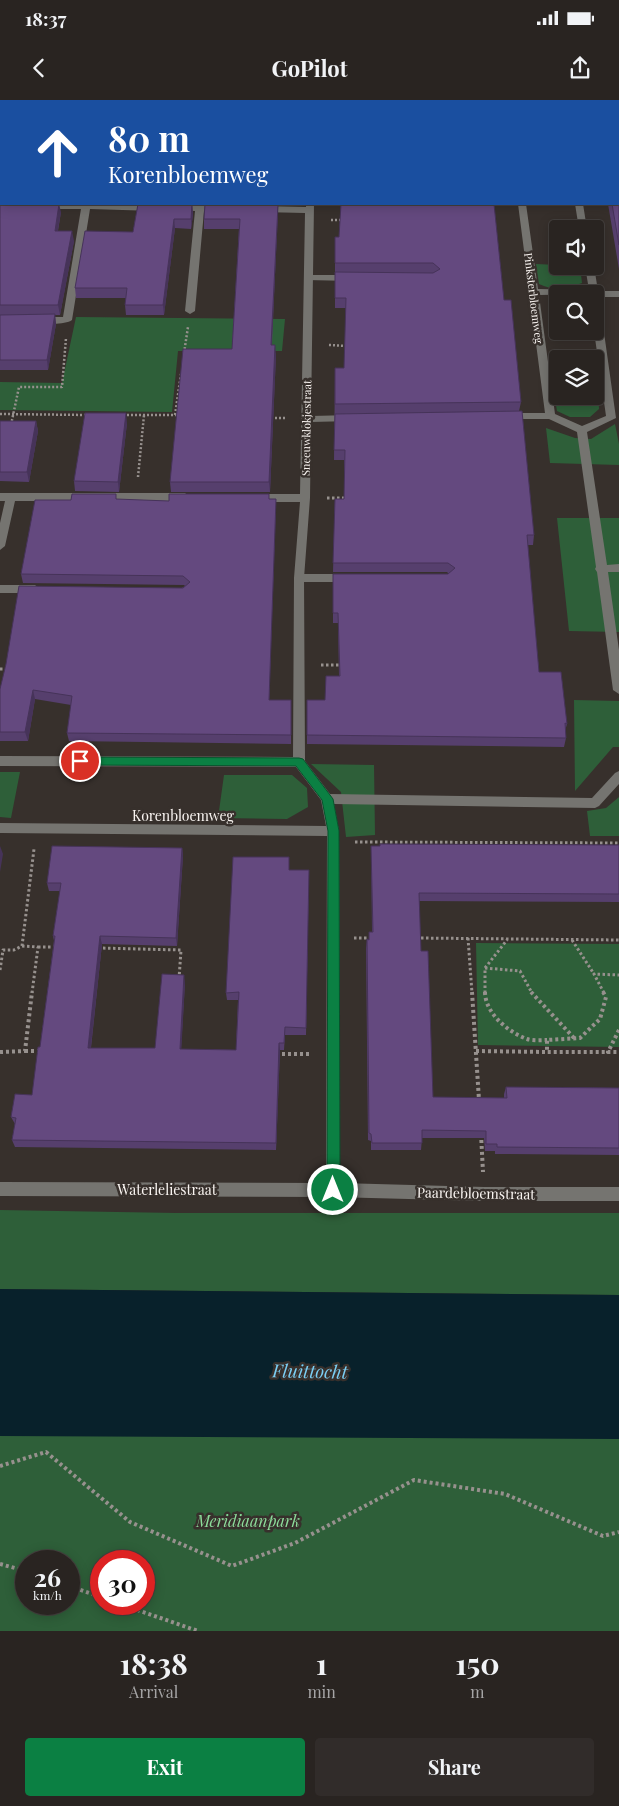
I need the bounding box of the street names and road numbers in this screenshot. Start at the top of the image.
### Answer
street label: Pinksterbloemweg [521,252,547,344]
street label: Sneeuwklokjestraat [298,380,314,476]
street label: Korenbloemweg [132,806,235,825]
street label: Waterleliestraat [116,1180,218,1199]
street label: Paardebloemstraat [417,1182,536,1204]

